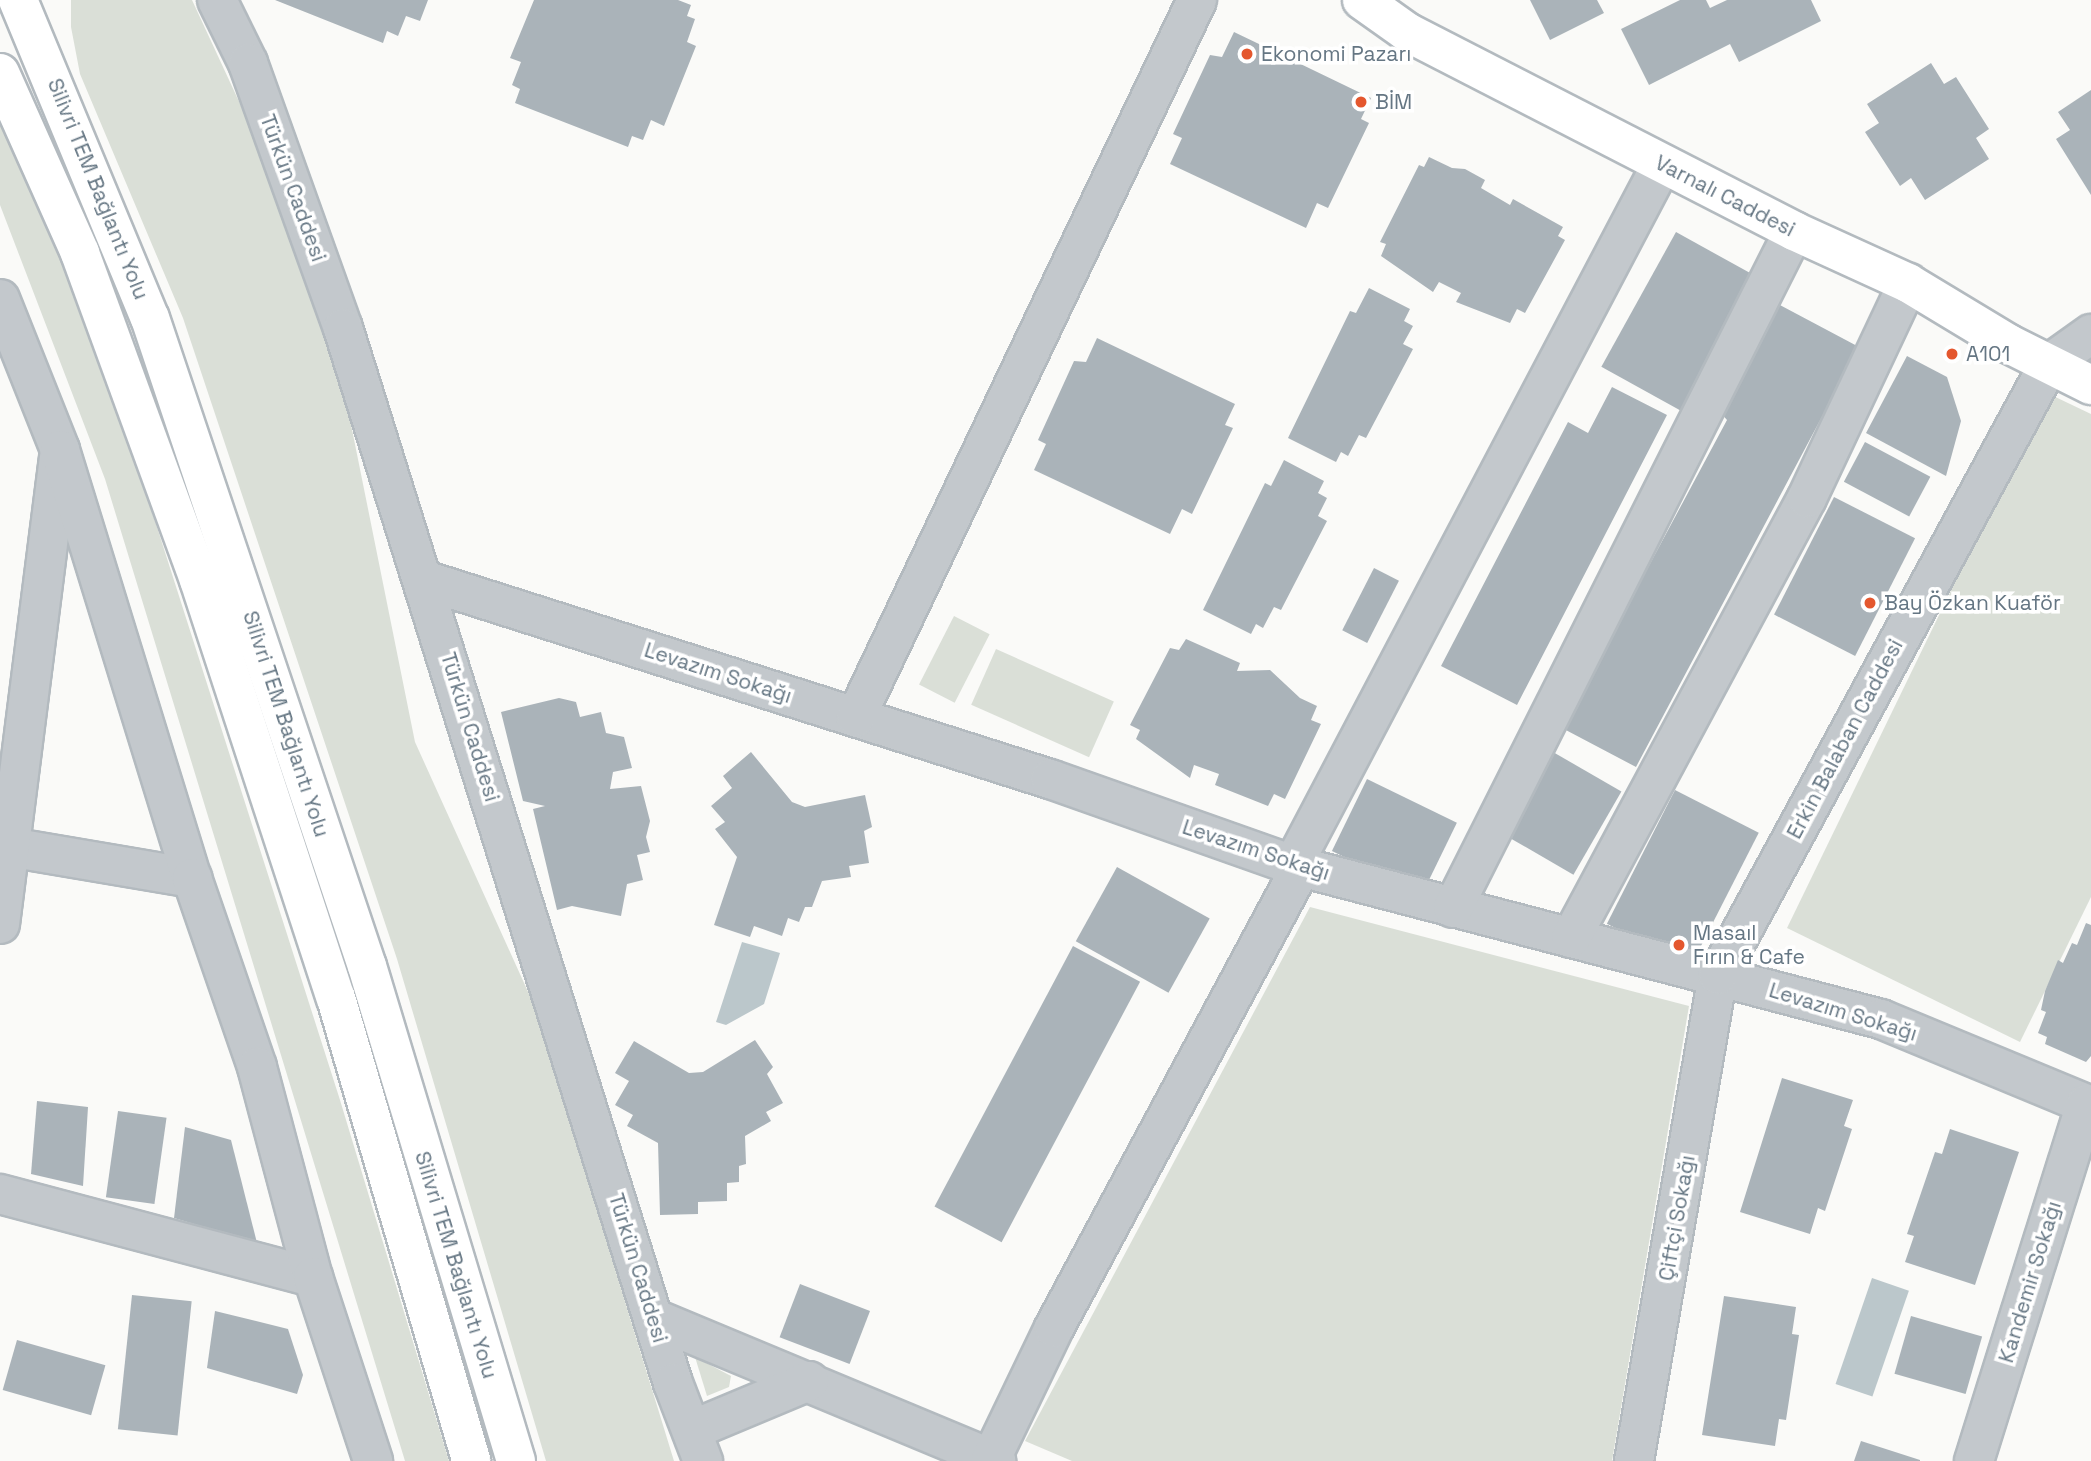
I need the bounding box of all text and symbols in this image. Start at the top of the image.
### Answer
place label: Ekonomi Pazarı [1261,41,1411,67]
marker: Ekonomi Pazarı [1239,46,1255,62]
street label: Silivri TEM Bağlantı Yolu [42,74,154,304]
place label: BİM [1375,89,1412,115]
marker: BİM [1353,94,1369,110]
street label: Türkün Caddesi [255,111,331,265]
street label: Varnalı Caddesi [1651,150,1799,242]
place label: A101 [1966,341,2010,367]
marker: A101 [1944,346,1960,362]
place label: Bay Özkan Kuaför [1884,590,2061,616]
marker: Bay Özkan Kuaför [1862,595,1878,611]
street label: Silivri TEM Bağlantı Yolu [237,607,335,841]
street label: Erkin Balaban Caddesi [1782,635,1908,843]
street label: Levazım Sokağı [641,637,795,709]
street label: Türkün Caddesi [435,649,505,805]
street label: Levazım Sokağı [1179,814,1333,886]
place label: Masaıl Fırın & Cafe [1693,920,1805,970]
marker: Masaıl Fırın & Cafe [1671,937,1687,953]
street label: Levazım Sokağı [1766,978,1920,1046]
street label: Silivri TEM Bağlantı Yolu [409,1148,503,1382]
street label: Çiftçi Sokağı [1654,1153,1700,1283]
street label: Türkün Caddesi [603,1190,673,1346]
street label: Kandemir Sokağı [1993,1198,2067,1366]

